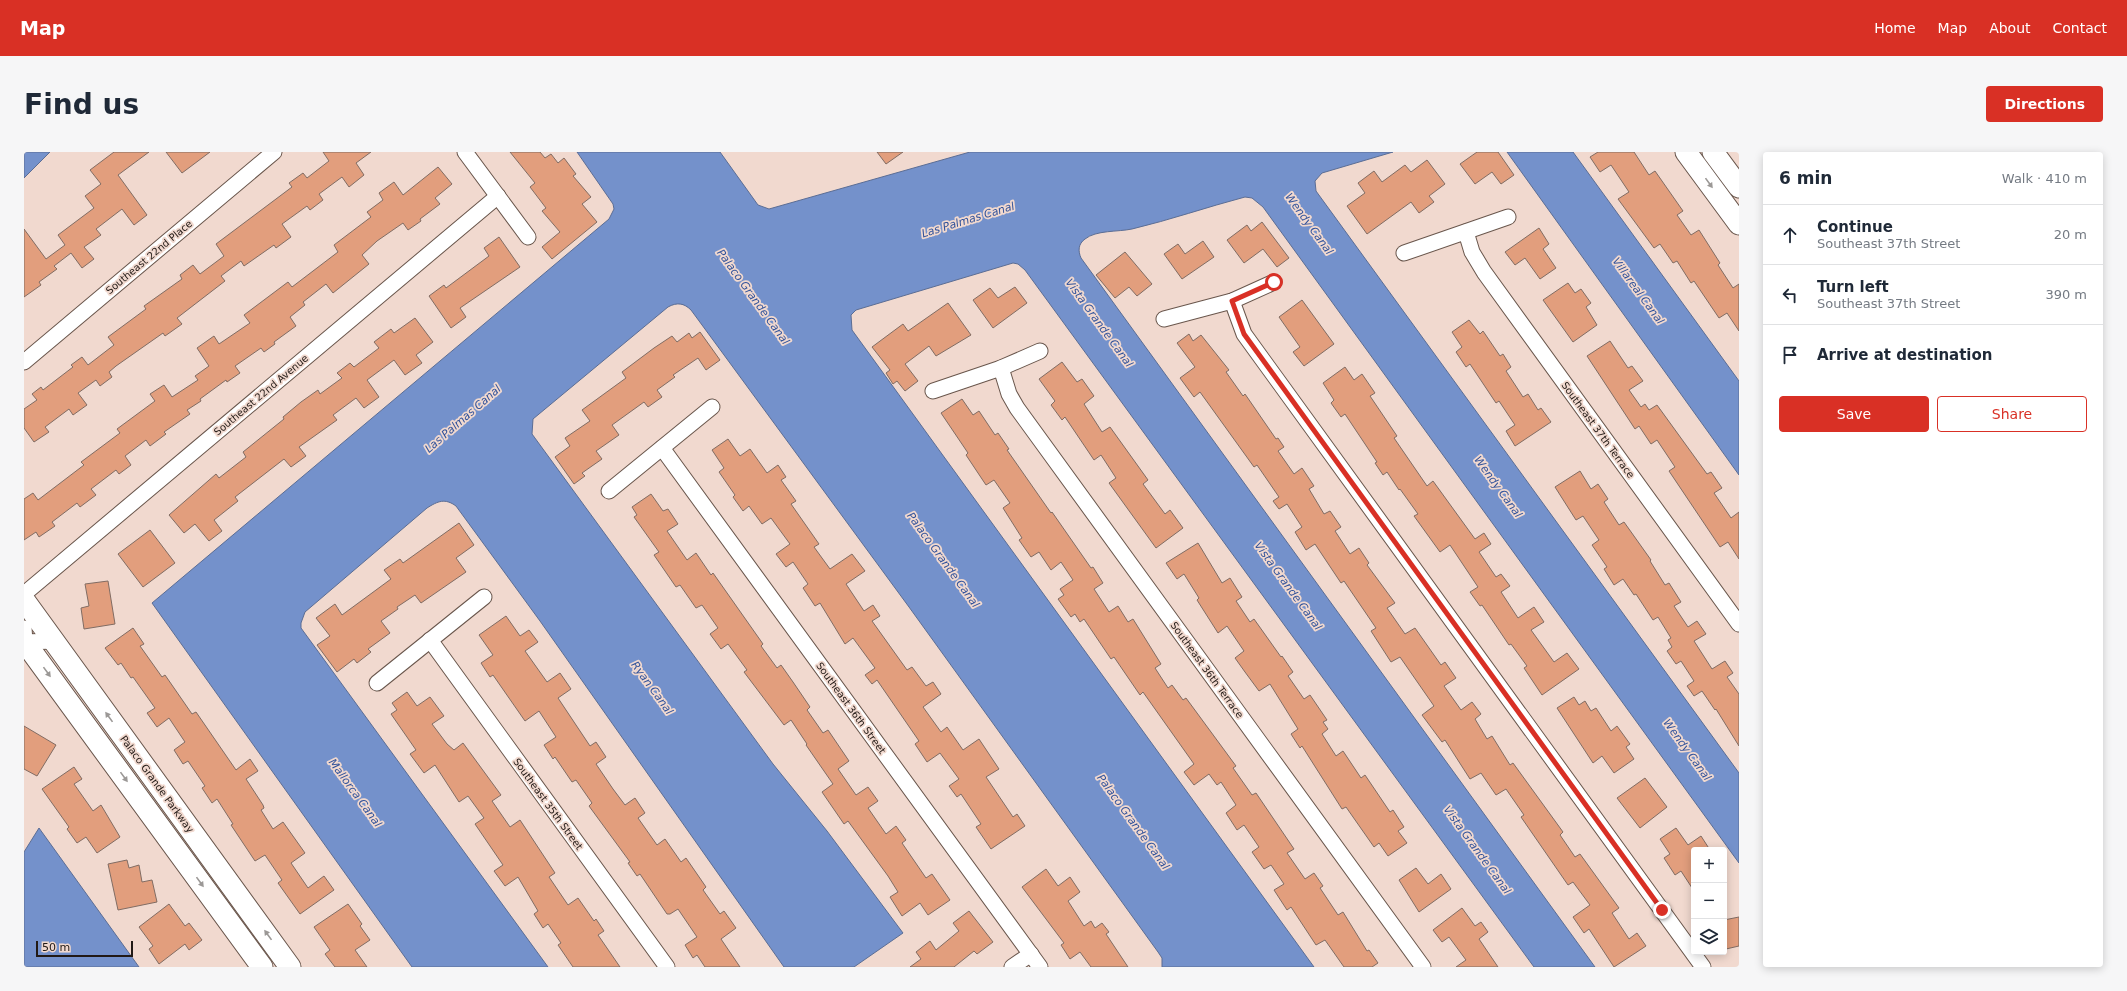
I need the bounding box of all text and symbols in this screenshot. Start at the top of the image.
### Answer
text: Map [20,17,65,39]
text: Home [1874,20,1916,36]
text: Map [1938,20,1967,36]
text: About [1989,20,2031,36]
text: Contact [2053,20,2107,36]
button: Directions [1986,86,2103,122]
text: Find us [24,88,139,121]
text: 6 min [1779,168,1832,188]
text: Walk · 410 m [2002,171,2087,186]
one-way arrow [1705,178,1714,189]
water label: Wendy Canal [1282,191,1336,257]
water label: Las Palmas Canal [920,200,1016,240]
street label: Southeast 22nd Place [104,218,194,296]
text: Continue [1817,218,1893,236]
icon: ahead [1779,224,1801,246]
text: 20 m [2054,227,2087,242]
text: Southeast 37th Street [1817,236,1960,251]
water label: Palaco Grande Canal [714,247,792,347]
water label: Villareal Canal [1609,255,1667,327]
route start [1265,273,1283,291]
water label: Vista Grande Canal [1063,276,1135,370]
text: Turn left [1817,278,1889,296]
icon: left [1779,284,1801,306]
text: 390 m [2045,287,2087,302]
text: Southeast 37th Street [1817,296,1960,311]
icon: arrive [1779,344,1801,366]
text: Arrive at destination [1817,346,1992,364]
street label: Southeast 22nd Avenue [212,352,310,438]
street label: Southeast 37th Terrace [1559,380,1637,480]
water label: Las Palmas Canal [422,382,504,456]
button: Save [1779,396,1929,432]
button: Share [1937,396,2087,432]
water label: Wendy Canal [1471,454,1525,520]
water label: Palaco Grande Canal [904,510,982,610]
water label: Vista Grande Canal [1252,539,1324,633]
street label: Southeast 36th Terrace [1168,620,1246,720]
water label: Ryan Canal [628,659,676,717]
street label: Southeast 36th Street [814,660,888,756]
one-way arrow [43,667,51,677]
one-way arrow [105,712,113,722]
water label: Wendy Canal [1660,717,1714,783]
street label: Palaco Grande Parkway [118,733,196,835]
water label: Mallorca Canal [326,756,384,830]
street label: Southeast 35th Street [511,756,585,852]
one-way arrow [120,772,128,782]
water label: Palaco Grande Canal [1094,772,1172,872]
water label: Vista Grande Canal [1441,803,1513,897]
map controls [1691,847,1727,955]
button: + [1691,847,1727,883]
one-way arrow [196,877,204,888]
button: − [1691,883,1727,919]
route end [1653,901,1671,919]
button: layers [1691,919,1727,955]
one-way arrow [263,930,272,941]
scale bar [36,939,133,958]
text: 50 m [42,941,70,954]

